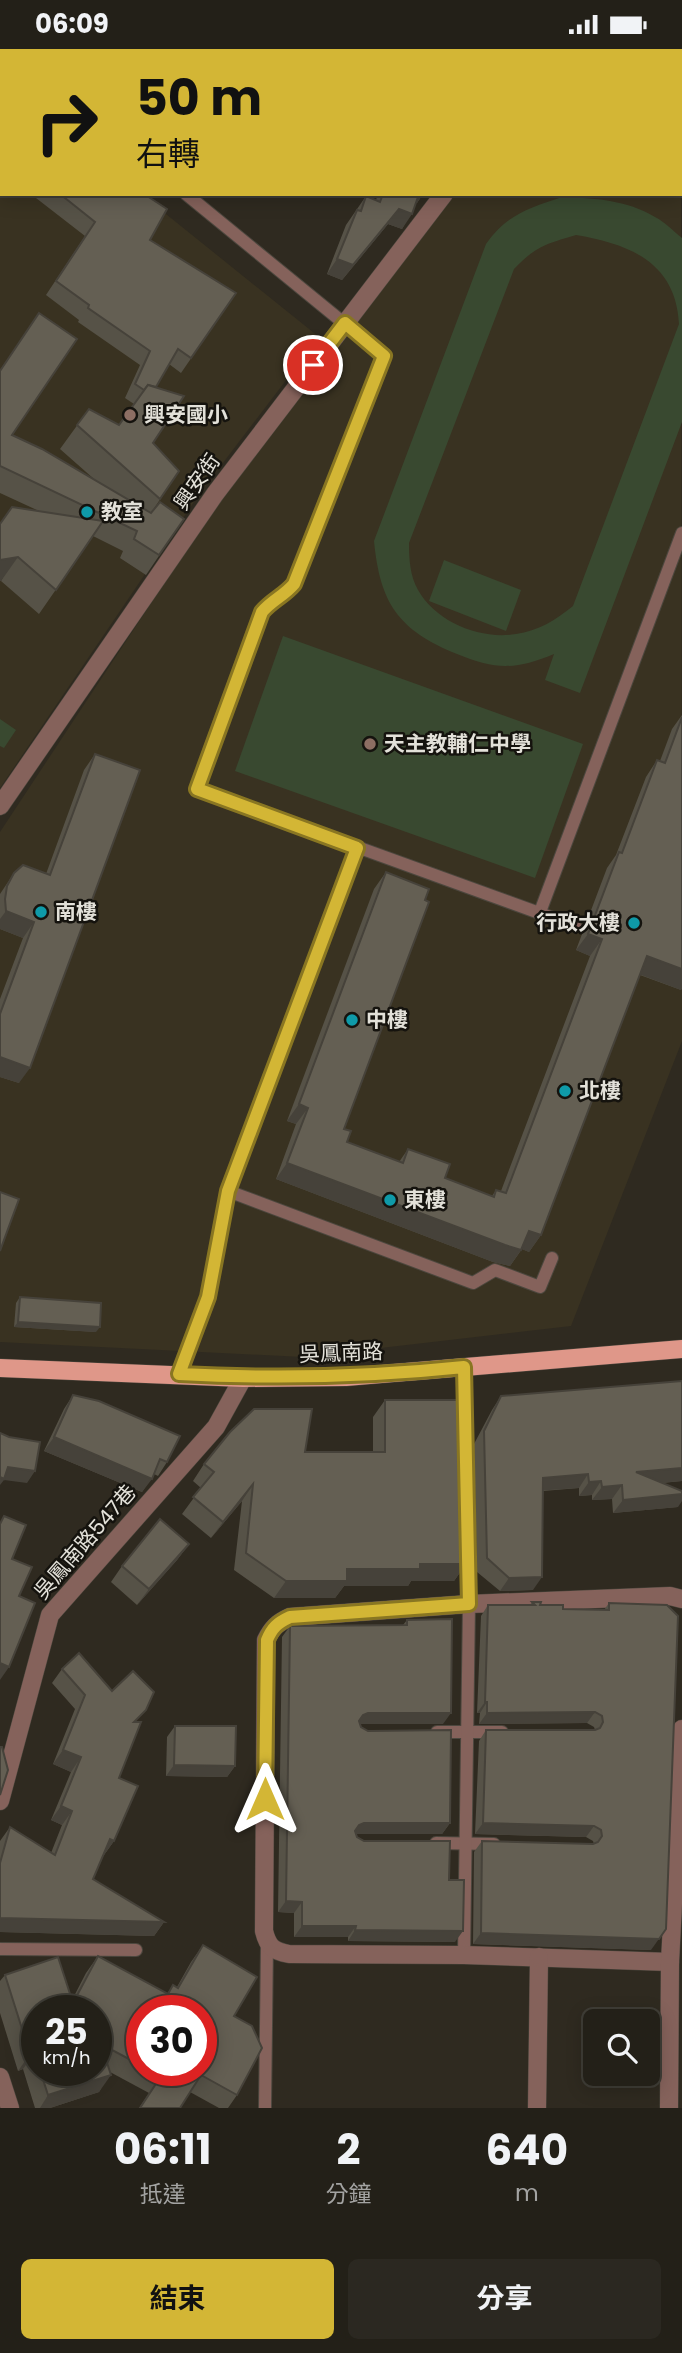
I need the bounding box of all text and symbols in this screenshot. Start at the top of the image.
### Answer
text: 06:09 [35,6,109,42]
text: 50 m [136,64,262,132]
icon: right [21,77,112,168]
text: 右轉 [136,131,200,176]
pin [283,335,343,395]
icon: arrive [294,346,332,384]
place label: 興安國小 [144,400,228,429]
marker: 興安國小 [122,407,138,423]
street label: 興安街 [167,448,227,516]
place label: 教室 [101,497,143,526]
marker: 教室 [79,504,95,520]
place label: 天主教輔仁中學 [384,729,531,758]
marker: 天主教輔仁中學 [362,736,378,752]
place label: 南樓 [55,897,97,926]
marker: 南樓 [33,904,49,920]
place label: 行政大樓 [536,908,620,937]
marker: 行政大樓 [626,915,642,931]
place label: 中樓 [366,1005,408,1034]
marker: 中樓 [344,1012,360,1028]
place label: 北樓 [579,1076,621,1105]
marker: 北樓 [557,1083,573,1099]
place label: 東樓 [404,1185,446,1214]
marker: 東樓 [382,1192,398,1208]
street label: 吳鳳南路 [299,1337,383,1368]
street label: 吳鳳南路547巷 [27,1478,142,1605]
position arrow [228,1762,302,1836]
speed limit sign: 30 [126,1995,217,2086]
text: 25 [45,2007,88,2056]
map controls [583,2009,660,2086]
button: search [583,2009,660,2086]
text: km/h [43,2045,90,2070]
text: 06:11 [114,2120,212,2179]
text: 2 [337,2120,361,2179]
text: 640 [485,2121,568,2180]
text: m [515,2177,539,2209]
text: 抵達 [140,2178,186,2210]
text: 分鐘 [326,2178,372,2210]
button: 結束 [21,2259,334,2339]
button: 分享 [348,2259,661,2339]

